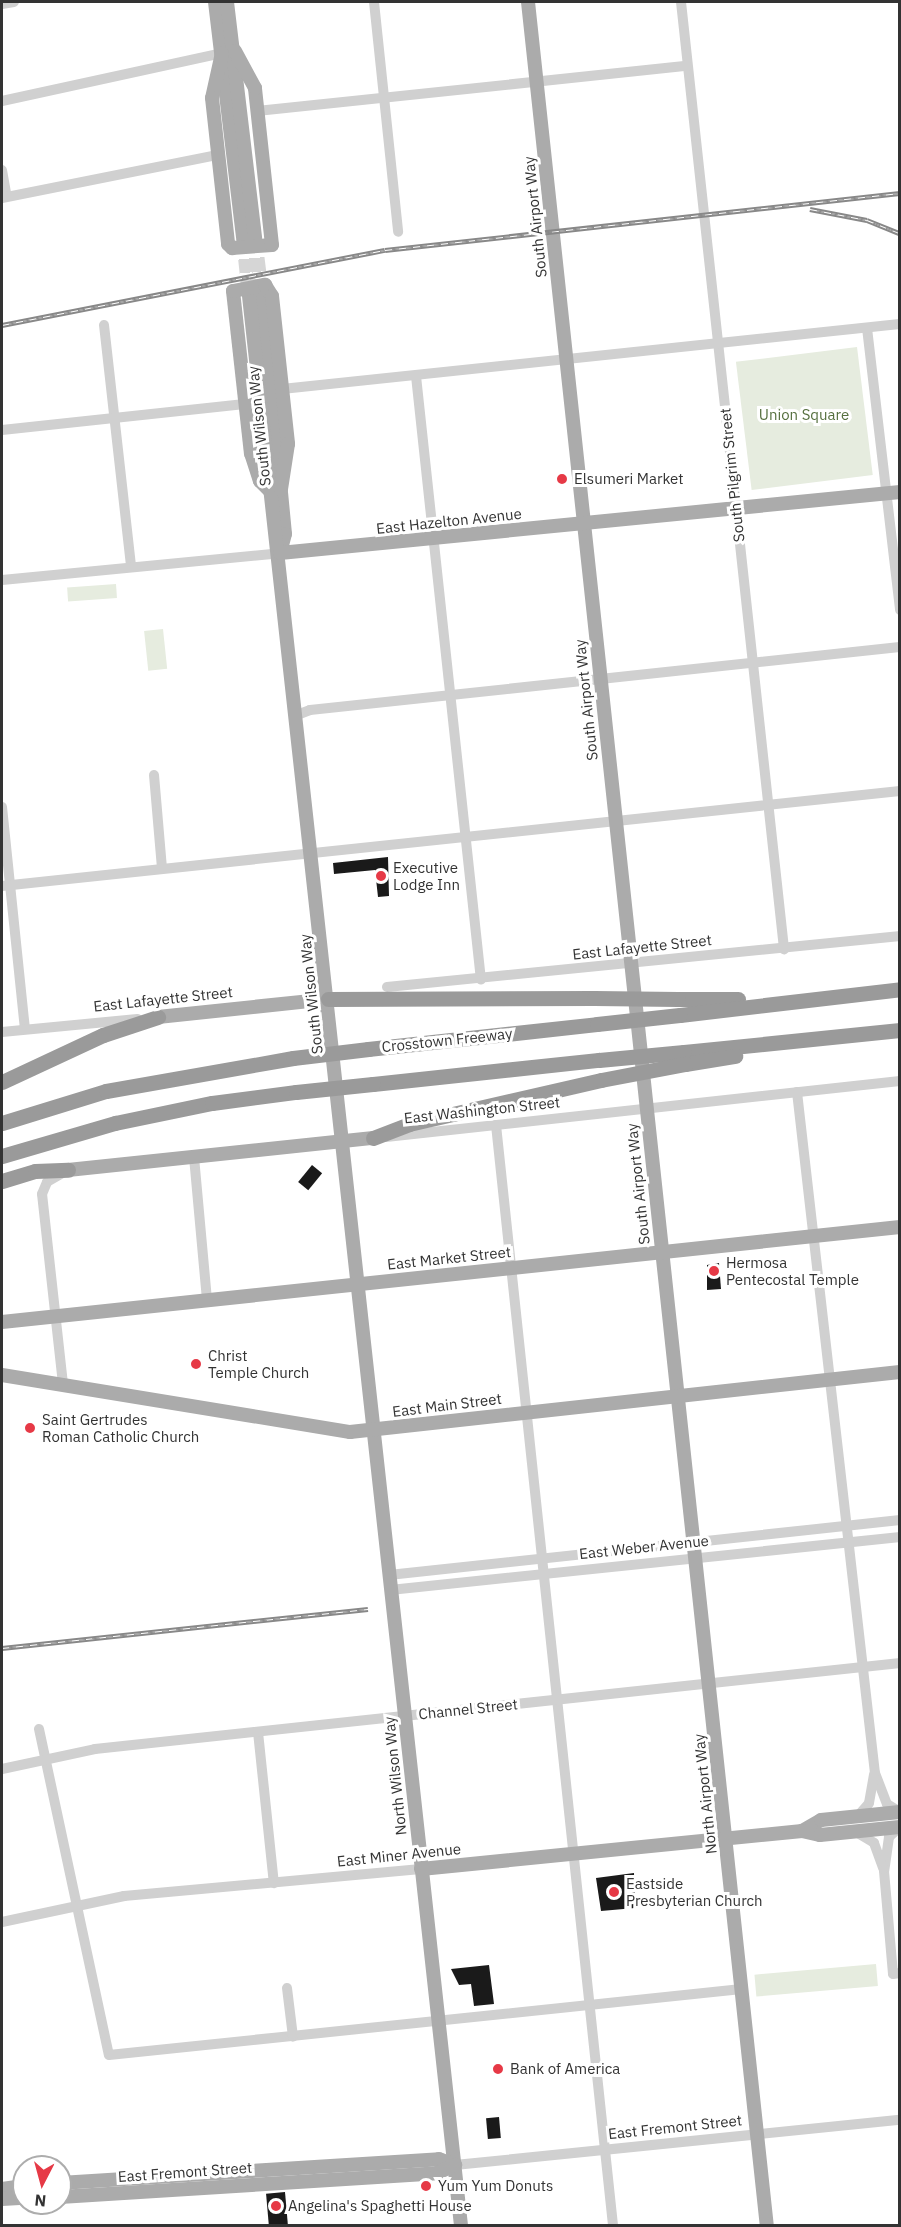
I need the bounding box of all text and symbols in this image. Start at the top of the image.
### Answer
street label: South Airport Way [520,155,550,279]
street label: South Wilson Way [244,365,274,487]
park label: Union Square [759,406,849,424]
street label: South Pilgrim Street [716,407,748,543]
place label: Elsumeri Market [574,470,684,488]
marker: Elsumeri Market [555,472,569,486]
street label: East Hazelton Avenue [375,504,523,538]
street label: South Airport Way [571,638,601,762]
place label: Executive Lodge Inn [393,858,460,893]
marker: Executive Lodge Inn [374,869,388,883]
street label: East Lafayette Street [571,931,713,963]
street label: South Wilson Way [296,933,326,1055]
street label: East Lafayette Street [92,983,234,1015]
street label: Crosstown Freeway [381,1024,513,1056]
street label: East Washington Street [403,1093,561,1127]
street label: South Airport Way [623,1122,653,1246]
street label: East Market Street [386,1243,512,1273]
place label: Hermosa Pentecostal Temple [726,1253,859,1288]
marker: Hermosa Pentecostal Temple [707,1264,721,1278]
place label: Christ Temple Church [208,1346,309,1381]
marker: Christ Temple Church [189,1357,203,1371]
street label: East Main Street [391,1389,503,1421]
place label: Saint Gertrudes Roman Catholic Church [42,1410,199,1445]
marker: Saint Gertrudes Roman Catholic Church [23,1421,37,1435]
street label: East Weber Avenue [578,1531,710,1563]
street label: Channel Street [417,1695,519,1723]
street label: North Wilson Way [380,1716,410,1836]
street label: North Airport Way [690,1733,720,1855]
street label: East Miner Avenue [336,1840,462,1870]
place label: Eastside Presbyterian Church [626,1874,763,1909]
marker: Eastside Presbyterian Church [607,1885,621,1899]
place label: Bank of America [510,2060,620,2078]
marker: Bank of America [491,2062,505,2076]
street label: East Fremont Street [607,2111,743,2143]
north arrow [12,2155,72,2215]
street label: East Fremont Street [117,2158,253,2186]
place label: Yum Yum Donuts [438,2177,553,2195]
marker: Yum Yum Donuts [419,2179,433,2193]
text: N [34,2190,47,2211]
place label: Angelina's Spaghetti House [288,2197,472,2215]
marker: Angelina's Spaghetti House [269,2199,283,2213]

